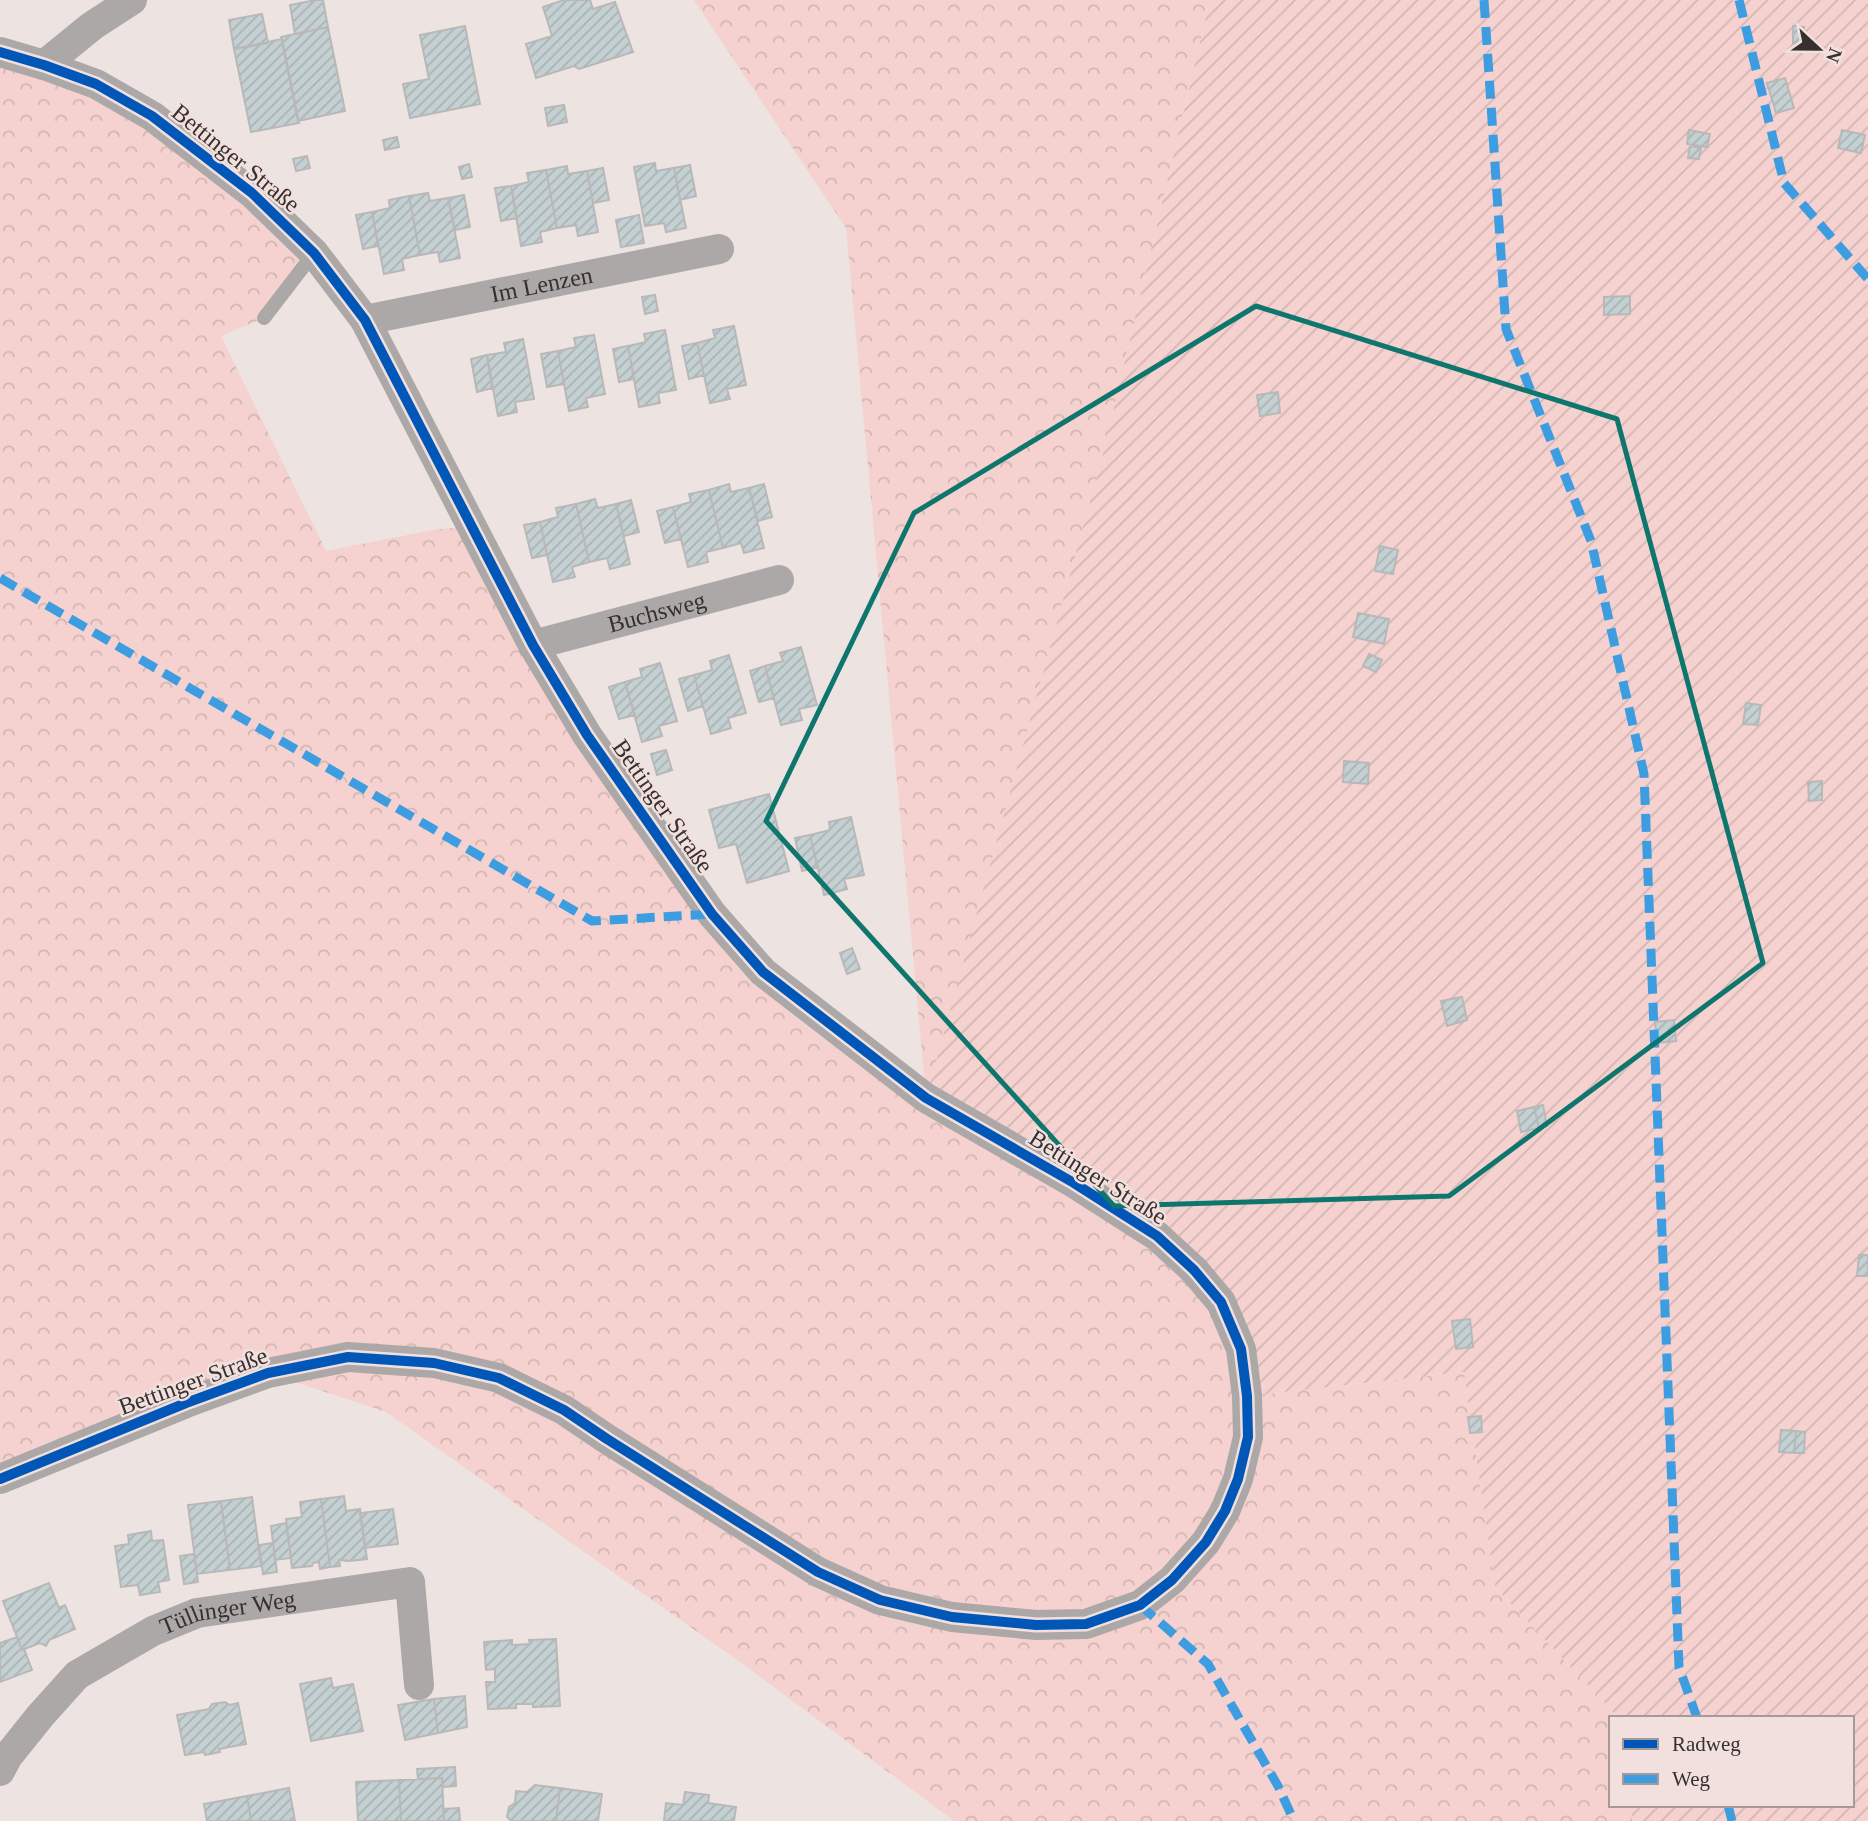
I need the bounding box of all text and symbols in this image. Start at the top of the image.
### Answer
north arrow [1784,14,1854,84]
text: N [1822,45,1847,66]
street label: Bettinger Straße [167,99,305,217]
street label: Im Lenzen [488,262,595,308]
street label: Buchsweg [605,587,708,638]
street label: Bettinger Straße [607,734,719,878]
street label: Bettinger Straße [1025,1124,1171,1230]
street label: Bettinger Straße [115,1342,271,1420]
street label: Tüllinger Weg [156,1586,297,1640]
legend [1609,1716,1854,1807]
text: Radweg [1672,1732,1741,1756]
text: Weg [1672,1767,1710,1791]

